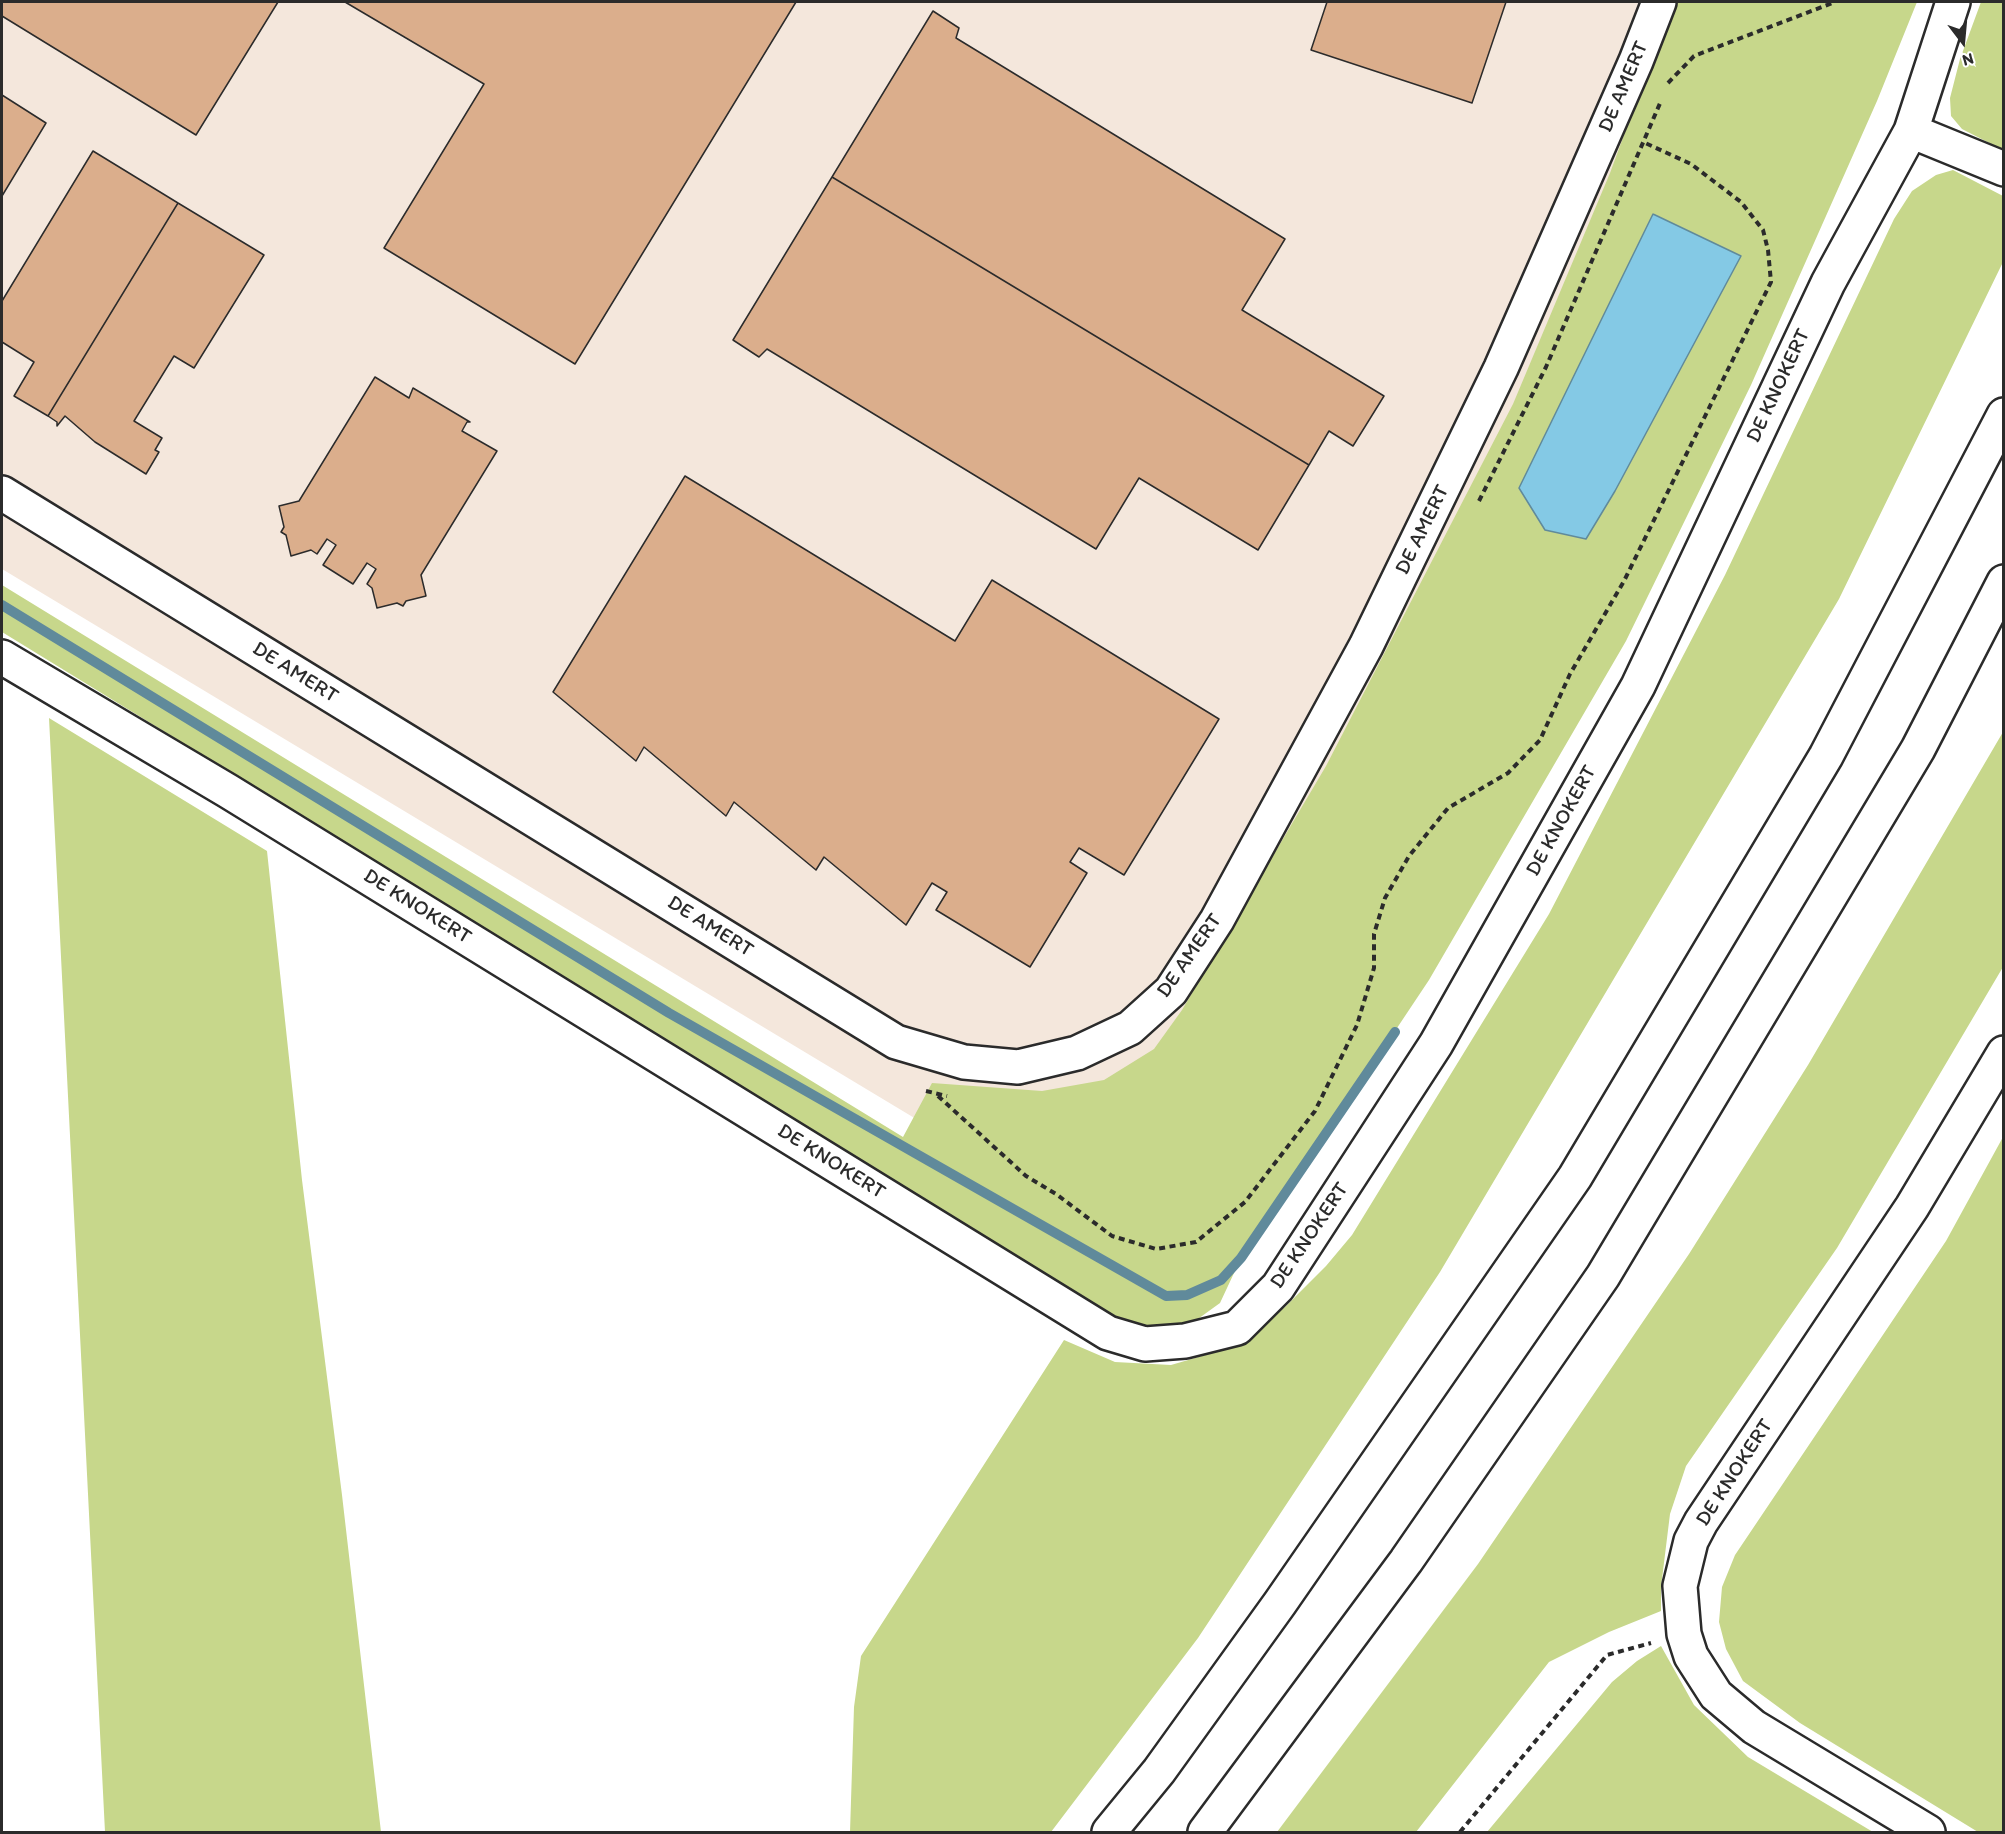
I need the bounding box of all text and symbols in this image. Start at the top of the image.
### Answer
north arrow [1933,12,1993,72]
street label: DE AMERT [1594,38,1654,136]
text: N [1960,49,1976,70]
street label: DE KNOKERT [1742,325,1816,447]
street label: DE AMERT [1390,481,1456,579]
street label: DE AMERT [247,637,343,709]
street label: DE KNOKERT [1521,761,1603,881]
street label: DE KNOKERT [358,864,476,950]
street label: DE AMERT [662,891,758,963]
street label: DE AMERT [1152,909,1228,1003]
street label: DE KNOKERT [772,1119,890,1205]
street label: DE KNOKERT [1265,1178,1355,1294]
street label: DE KNOKERT [1691,1415,1779,1531]

